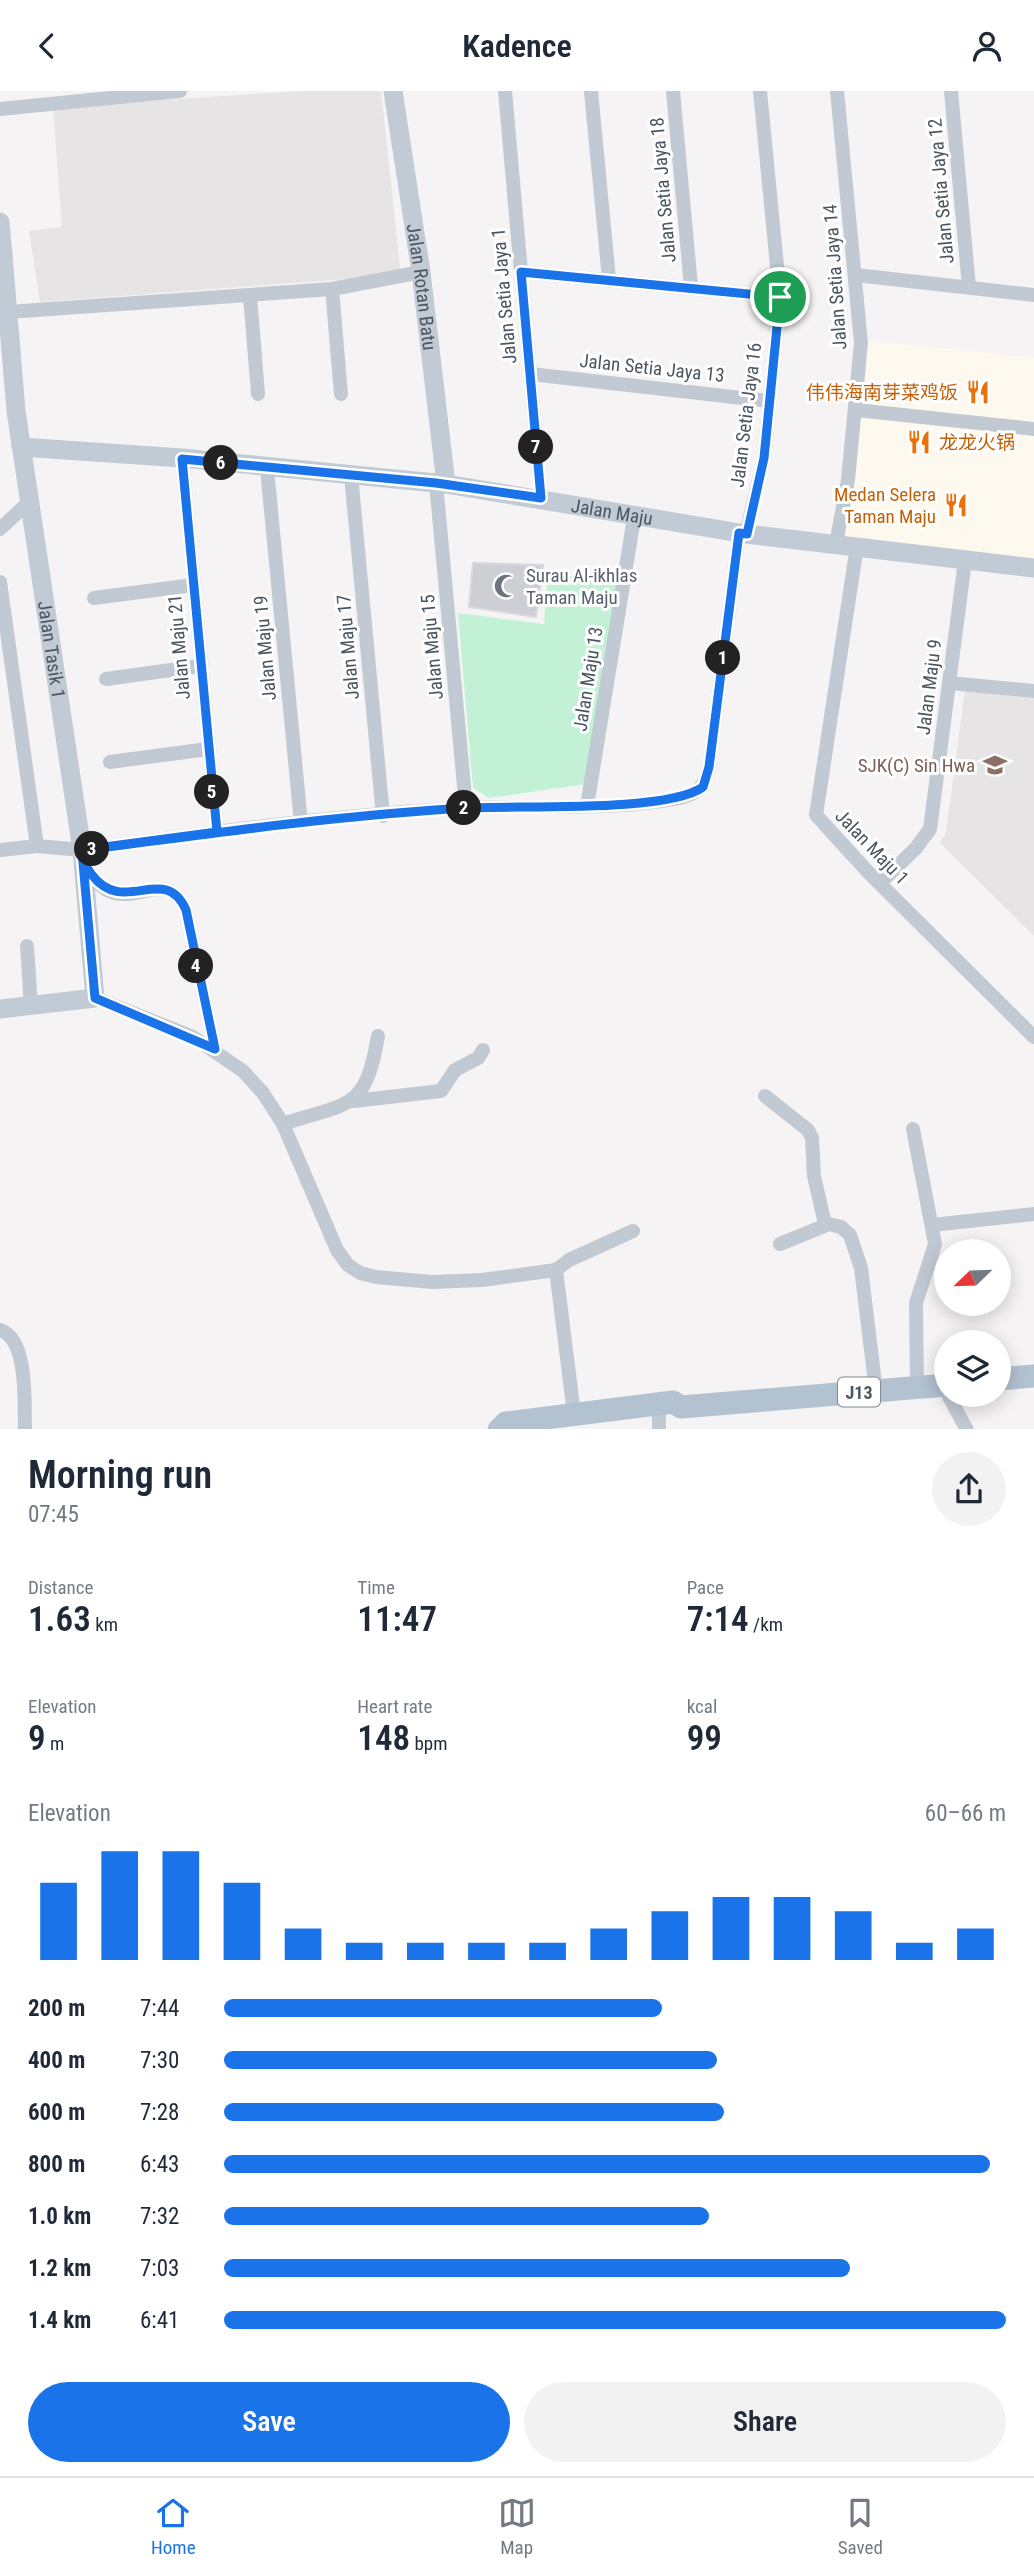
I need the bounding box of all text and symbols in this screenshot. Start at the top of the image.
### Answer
icon: back [28,27,66,65]
text: Kadence [462,27,572,65]
icon: person [968,27,1006,65]
street label: Jalan Setia Jaya 18 [645,116,681,264]
street label: Jalan Setia Jaya 12 [923,117,959,265]
street label: Jalan Setia Jaya 14 [818,204,852,350]
street label: Jalan Rotan Batu [402,222,442,351]
street label: Jalan Setia Jaya 1 [487,227,521,365]
pin [750,267,810,327]
icon: arrive [761,278,799,316]
street label: Jalan Setia Jaya 16 [726,341,766,489]
street label: Jalan Setia Jaya 13 [578,349,726,387]
restaurant icon: 伟伟海南芽菜鸡饭 [964,378,992,406]
place label: 伟伟海南芽菜鸡饭 [806,381,958,404]
restaurant icon: 龙龙火锅 [905,428,933,456]
pin: 7 [518,429,554,465]
place label: 龙龙火锅 [939,431,1015,454]
text: 7 [531,435,540,458]
pin: 6 [204,445,238,481]
text: 6 [216,451,225,474]
place label: Medan Selera Taman Maju [834,483,936,528]
restaurant icon: Medan Selera Taman Maju [942,491,970,519]
street label: Jalan Maju [570,494,655,530]
place label: Surau Al-ikhlas Taman Maju [526,564,637,609]
mosque icon: Surau Al-ikhlas Taman Maju [492,572,520,600]
street label: Jalan Maju 21 [163,594,195,700]
street label: Jalan Maju 17 [332,594,364,700]
street label: Jalan Maju 15 [416,594,448,700]
street label: Jalan Maju 19 [249,595,281,701]
street label: Jalan Tasik 1 [33,599,71,700]
street label: Jalan Maju 13 [568,625,608,733]
street label: Jalan Maju 9 [912,638,946,736]
pin: 1 [706,641,740,675]
text: 1 [718,646,727,669]
school or university icon: SJK(C) Sin Hwa [981,751,1009,779]
place label: SJK(C) Sin Hwa [858,754,975,777]
pin: 5 [194,775,230,809]
text: 5 [207,780,216,803]
pin: 2 [447,791,482,825]
text: 2 [459,796,468,819]
street label: Jalan Maju 1 [830,804,914,890]
pin: 3 [74,831,110,867]
text: 3 [87,837,96,860]
pin: 4 [178,949,214,983]
text: 4 [191,954,200,977]
north arrow [934,1239,1012,1316]
map controls [934,1239,1011,1407]
button: layers [934,1330,1011,1407]
road number: J13 [838,1377,880,1407]
button: share [932,1452,1006,1526]
text: Morning run [28,1453,212,1497]
text: 07:45 [28,1501,79,1528]
text: Distance [28,1576,93,1599]
text: Time [357,1576,395,1599]
text: Pace [687,1576,724,1599]
text: 1.63 [28,1599,91,1640]
text: 11:47 [357,1599,437,1640]
text: 7:14 [687,1599,749,1640]
text: km [91,1613,118,1636]
text: /km [749,1613,783,1636]
text: Elevation [28,1695,96,1718]
text: Heart rate [357,1695,432,1718]
text: kcal [687,1695,717,1718]
text: 9 [28,1718,46,1759]
text: 148 [357,1718,410,1759]
text: 99 [687,1718,722,1759]
text: m [46,1732,64,1755]
text: bpm [410,1732,448,1755]
text: Elevation [28,1800,111,1827]
text: 60–66 m [925,1800,1006,1827]
text: 200 m [28,1995,85,2022]
text: 7:44 [140,1995,179,2022]
text: 400 m [28,2047,85,2074]
text: 7:30 [140,2047,179,2074]
text: 600 m [28,2099,85,2126]
text: 7:28 [140,2099,179,2126]
text: 800 m [28,2151,85,2178]
text: 6:43 [140,2151,179,2178]
text: 1.0 km [28,2203,91,2230]
text: 7:32 [140,2203,179,2230]
text: 1.2 km [28,2255,91,2282]
text: 7:03 [140,2255,179,2282]
text: 1.4 km [28,2307,91,2334]
text: 6:41 [140,2307,179,2334]
button: Save [28,2382,510,2462]
button: Share [524,2382,1006,2462]
tab: Home [151,2494,196,2559]
tab: Map [498,2494,536,2559]
tab: Saved [838,2494,883,2559]

